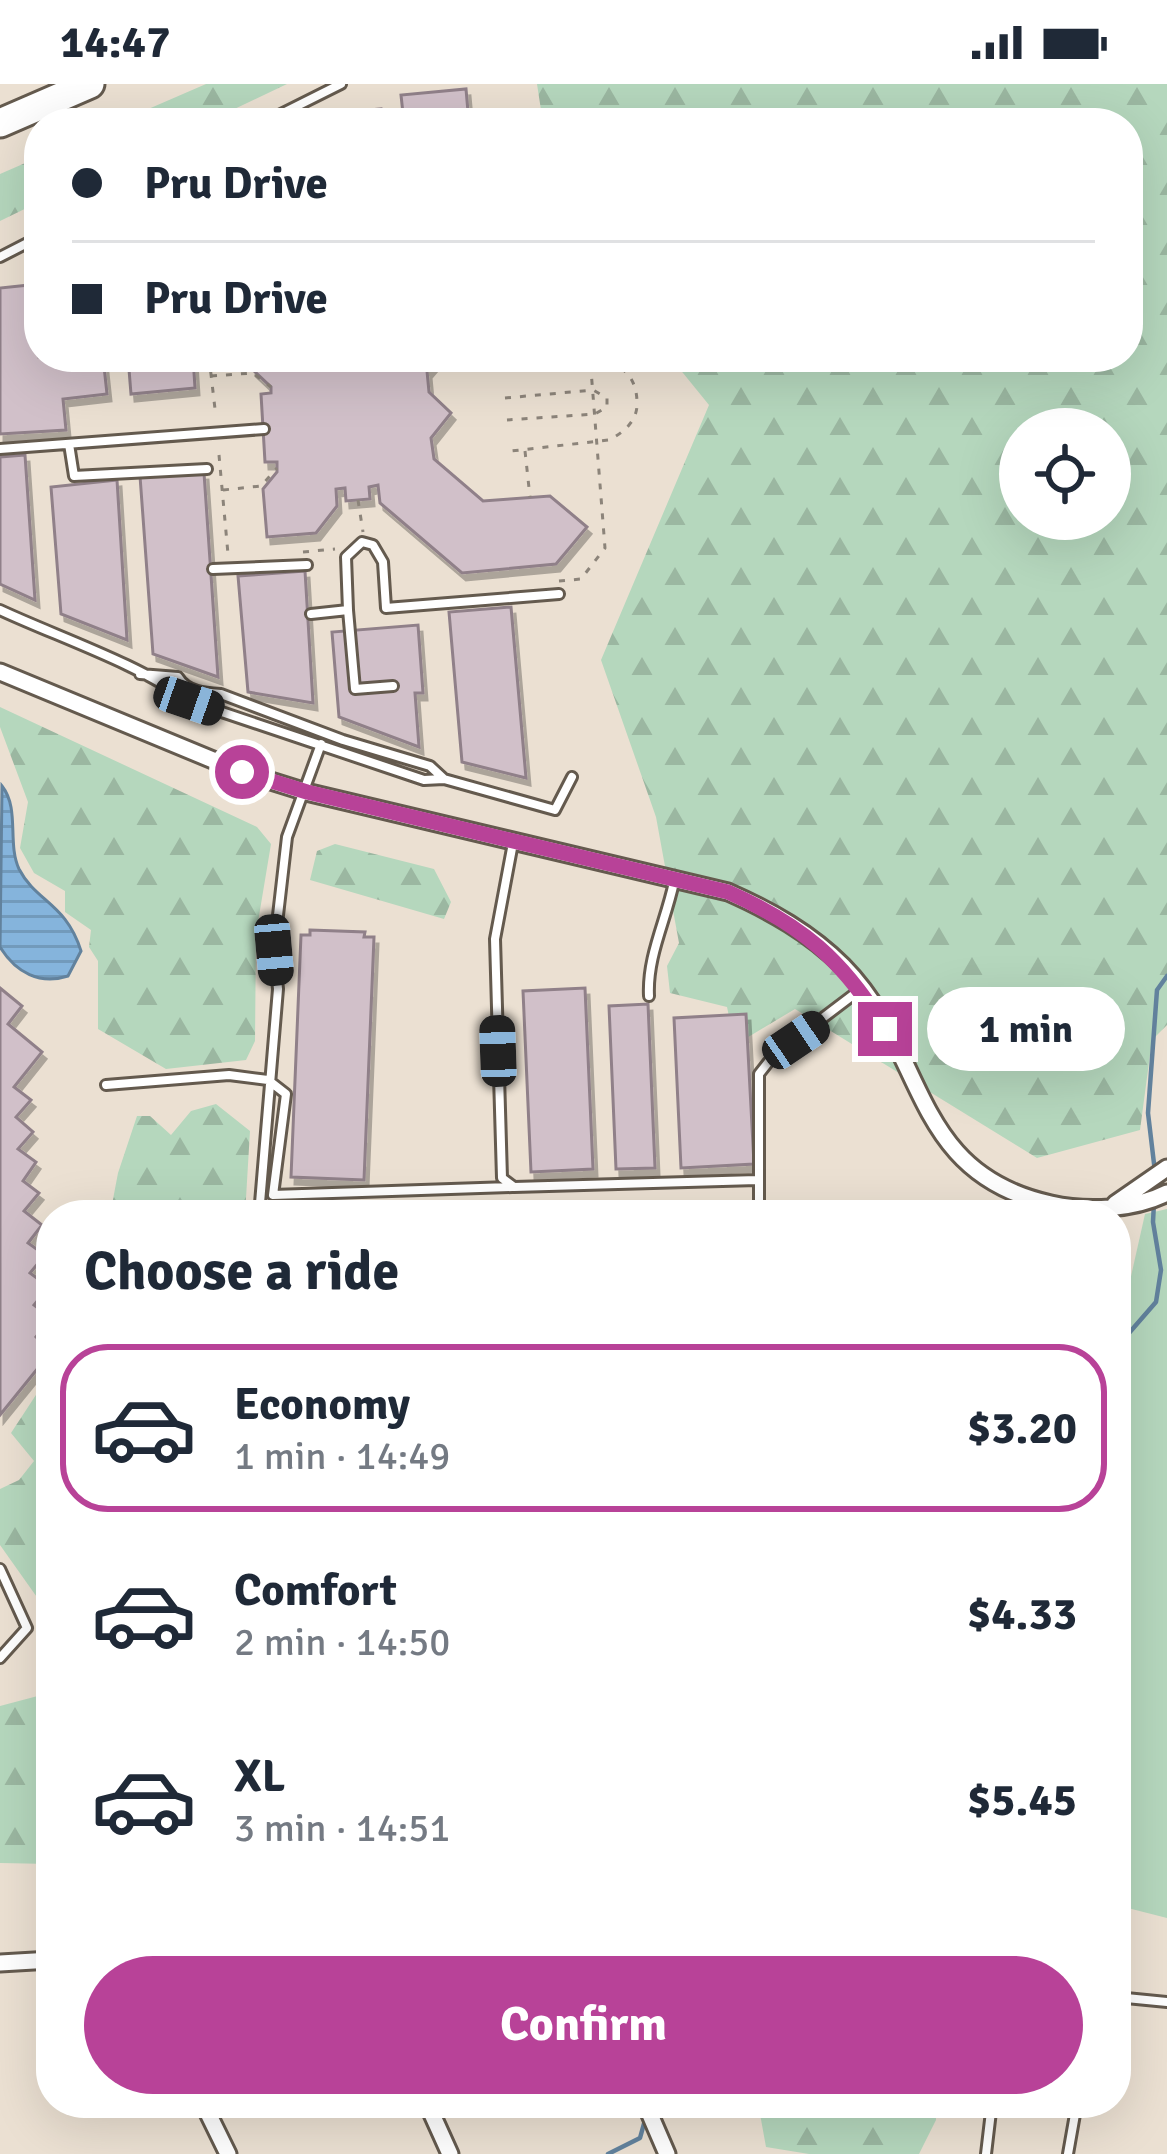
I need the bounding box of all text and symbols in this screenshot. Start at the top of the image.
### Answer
text: 14:47 [60,15,170,70]
text: Pru Drive [144,156,328,211]
text: Pru Drive [144,271,328,326]
map controls [999,408,1131,540]
button: locate [999,408,1131,540]
car [149,672,229,730]
route start [215,745,269,799]
car [253,913,295,987]
callout: 1 min [927,987,1125,1071]
route end [858,1002,912,1056]
car [756,1005,836,1075]
text: 1 min [979,1005,1073,1053]
car [479,1014,517,1088]
text: Choose a ride [84,1238,399,1305]
icon: car [90,1374,198,1482]
text: Economy [234,1377,410,1432]
text: $3.20 [967,1401,1077,1456]
text: 1 min · 14:49 [234,1432,450,1480]
icon: car [90,1560,198,1668]
text: Comfort [234,1563,397,1618]
text: $4.33 [967,1587,1077,1642]
text: 2 min · 14:50 [234,1618,450,1666]
icon: car [90,1746,198,1854]
text: XL [234,1749,285,1804]
text: $5.45 [967,1773,1077,1828]
text: 3 min · 14:51 [234,1804,450,1852]
button: Confirm [84,1956,1083,2094]

